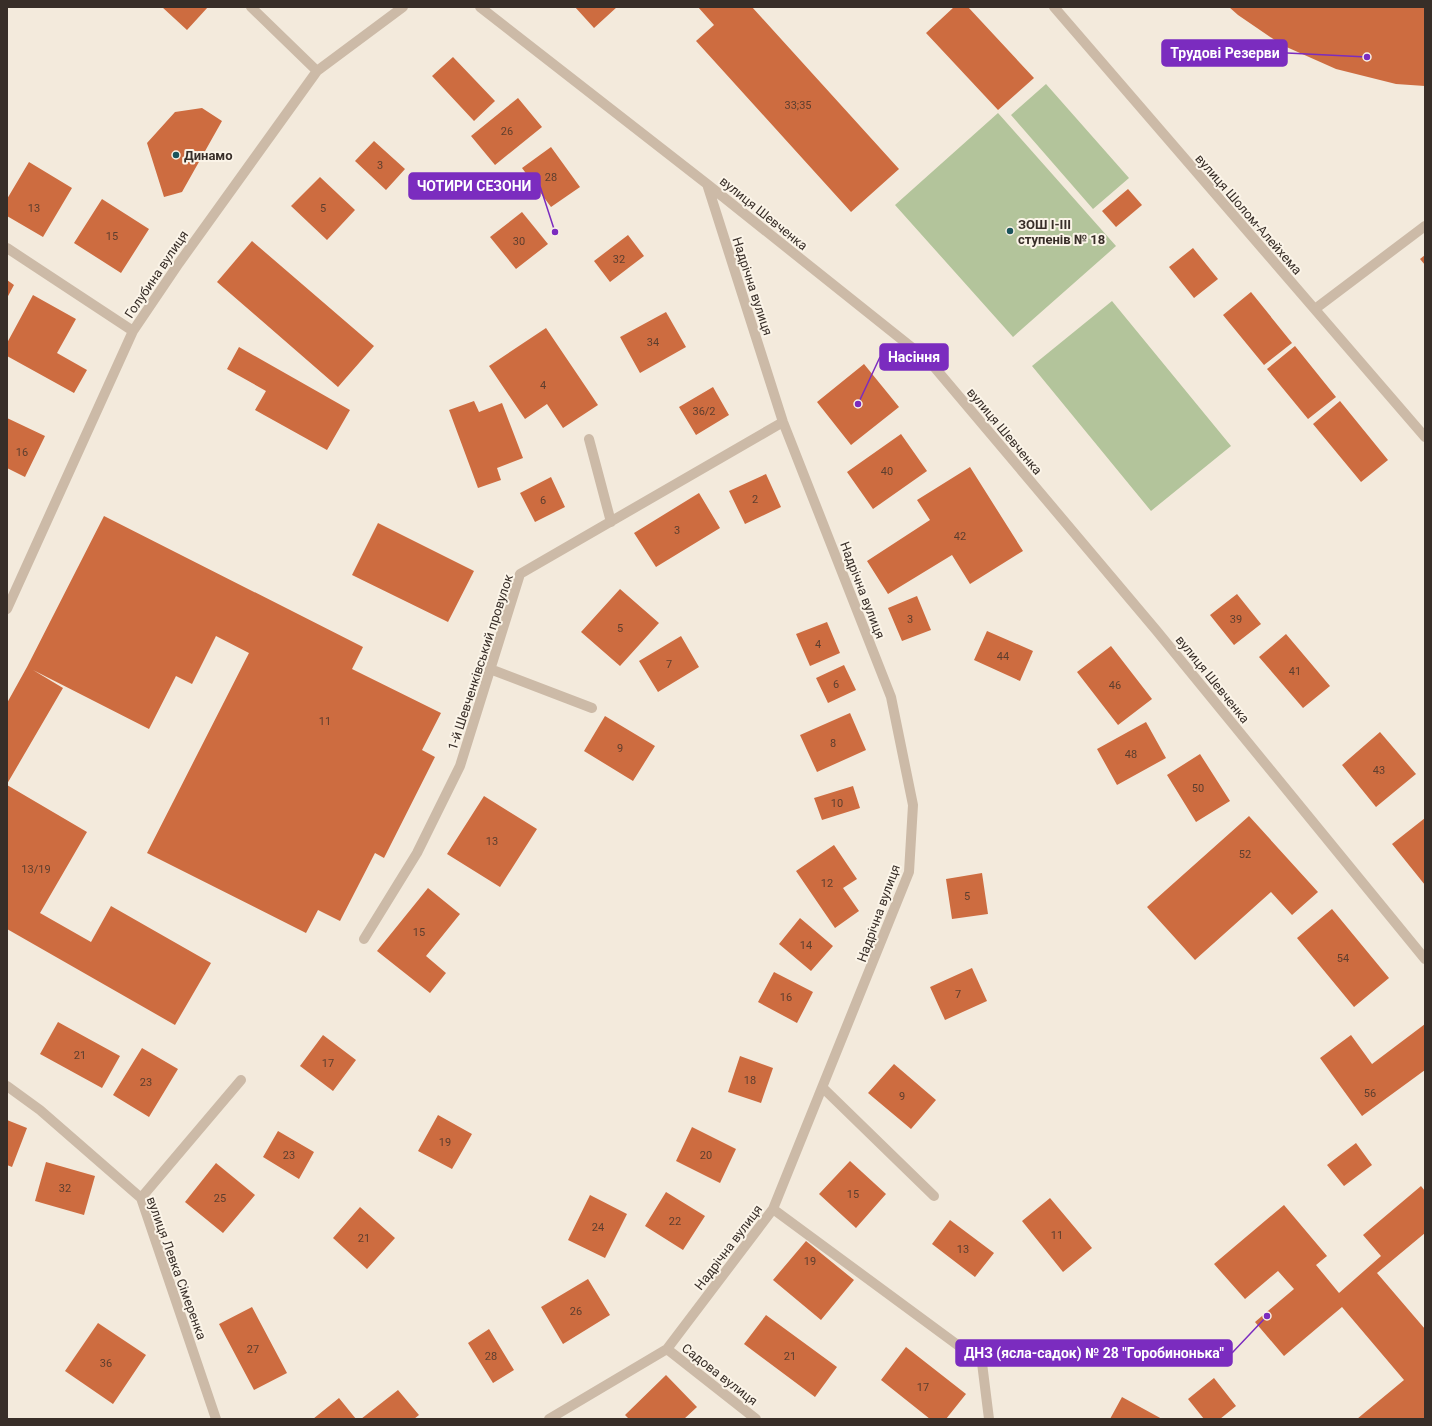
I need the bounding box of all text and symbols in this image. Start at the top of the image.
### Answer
callout: Трудові Резерви [1162,40,1287,66]
text: Трудові Резерви [1170,45,1280,61]
house number: 33;35 [784,99,812,112]
house number: 26 [501,125,513,138]
place label: Динамо [184,148,233,163]
marker: Динамо [171,150,181,160]
street label: вулиця Шолом-Алейхема [1192,151,1305,278]
house number: 3 [377,159,383,172]
house number: 28 [545,171,557,184]
callout: ЧОТИРИ СЕЗОНИ [409,173,540,199]
street label: вулиця Шевченка [717,173,811,253]
text: ЧОТИРИ СЕЗОНИ [417,178,531,194]
house number: 13 [28,202,40,215]
house number: 5 [320,202,326,215]
place label: ЗОШ І-ІІІ ступенів № 18 [1018,217,1105,247]
marker: ЗОШ І-ІІІ ступенів № 18 [1005,226,1015,236]
street label: Голубина вулиця [122,228,191,321]
house number: 15 [106,230,118,243]
house number: 30 [513,235,525,248]
street label: Надрічна вулиця [730,235,776,337]
house number: 32 [613,253,625,266]
house number: 34 [647,336,659,349]
callout: Насіння [880,344,948,370]
text: Насіння [888,349,940,365]
house number: 4 [540,379,546,392]
street label: вулиця Шевченка [964,385,1045,478]
house number: 36/2 [692,405,716,418]
house number: 16 [16,446,28,459]
house number: 40 [881,465,893,478]
house number: 2 [752,493,758,506]
house number: 6 [540,494,546,507]
house number: 3 [674,524,680,537]
house number: 42 [954,530,966,543]
street label: Надрічна вулиця [837,540,888,641]
street label: 1-й Шевченківський провулок [445,572,516,752]
house number: 3 [907,613,913,626]
house number: 39 [1230,613,1242,626]
house number: 5 [617,622,623,635]
street label: вулиця Шевченка [1173,632,1253,726]
house number: 4 [815,638,821,651]
house number: 44 [997,650,1009,663]
house number: 7 [666,658,672,671]
house number: 41 [1289,665,1301,678]
house number: 6 [833,678,839,691]
house number: 46 [1109,679,1121,692]
house number: 11 [319,715,331,728]
house number: 8 [830,737,836,750]
house number: 9 [617,742,623,755]
house number: 48 [1125,748,1137,761]
house number: 43 [1373,764,1385,777]
house number: 50 [1192,782,1204,795]
house number: 10 [831,797,843,810]
house number: 13 [486,835,498,848]
house number: 52 [1239,848,1251,861]
street label: Надрічна вулиця [854,862,903,964]
house number: 13/19 [21,863,51,876]
house number: 12 [821,877,833,890]
house number: 5 [964,890,970,903]
house number: 15 [413,926,425,939]
house number: 14 [800,939,812,952]
house number: 54 [1337,952,1349,965]
house number: 7 [955,988,961,1001]
house number: 16 [780,991,792,1004]
house number: 21 [74,1049,86,1062]
house number: 17 [322,1057,334,1070]
house number: 18 [744,1074,756,1087]
house number: 23 [140,1076,152,1089]
house number: 56 [1364,1087,1376,1100]
house number: 9 [899,1090,905,1103]
house number: 19 [439,1136,451,1149]
house number: 23 [283,1149,295,1162]
house number: 20 [700,1149,712,1162]
house number: 32 [59,1182,71,1195]
house number: 15 [847,1188,859,1201]
house number: 25 [214,1192,226,1205]
street label: вулиця Левка Сімеренка [144,1195,209,1342]
street label: Надрічна вулиця [692,1202,765,1293]
house number: 22 [669,1215,681,1228]
house number: 24 [592,1221,604,1234]
house number: 11 [1051,1229,1063,1242]
house number: 21 [358,1232,370,1245]
house number: 13 [957,1243,969,1256]
house number: 19 [804,1255,816,1268]
house number: 26 [570,1305,582,1318]
street label: Садова вулиця [679,1340,760,1409]
callout: ДНЗ (ясла-садок) № 28 "Горобинонька" [956,1340,1232,1366]
house number: 27 [247,1343,259,1356]
text: ДНЗ (ясла-садок) № 28 "Горобинонька" [964,1345,1225,1362]
house number: 28 [485,1350,497,1363]
house number: 21 [784,1350,796,1363]
house number: 36 [100,1357,112,1370]
house number: 17 [917,1381,929,1394]

